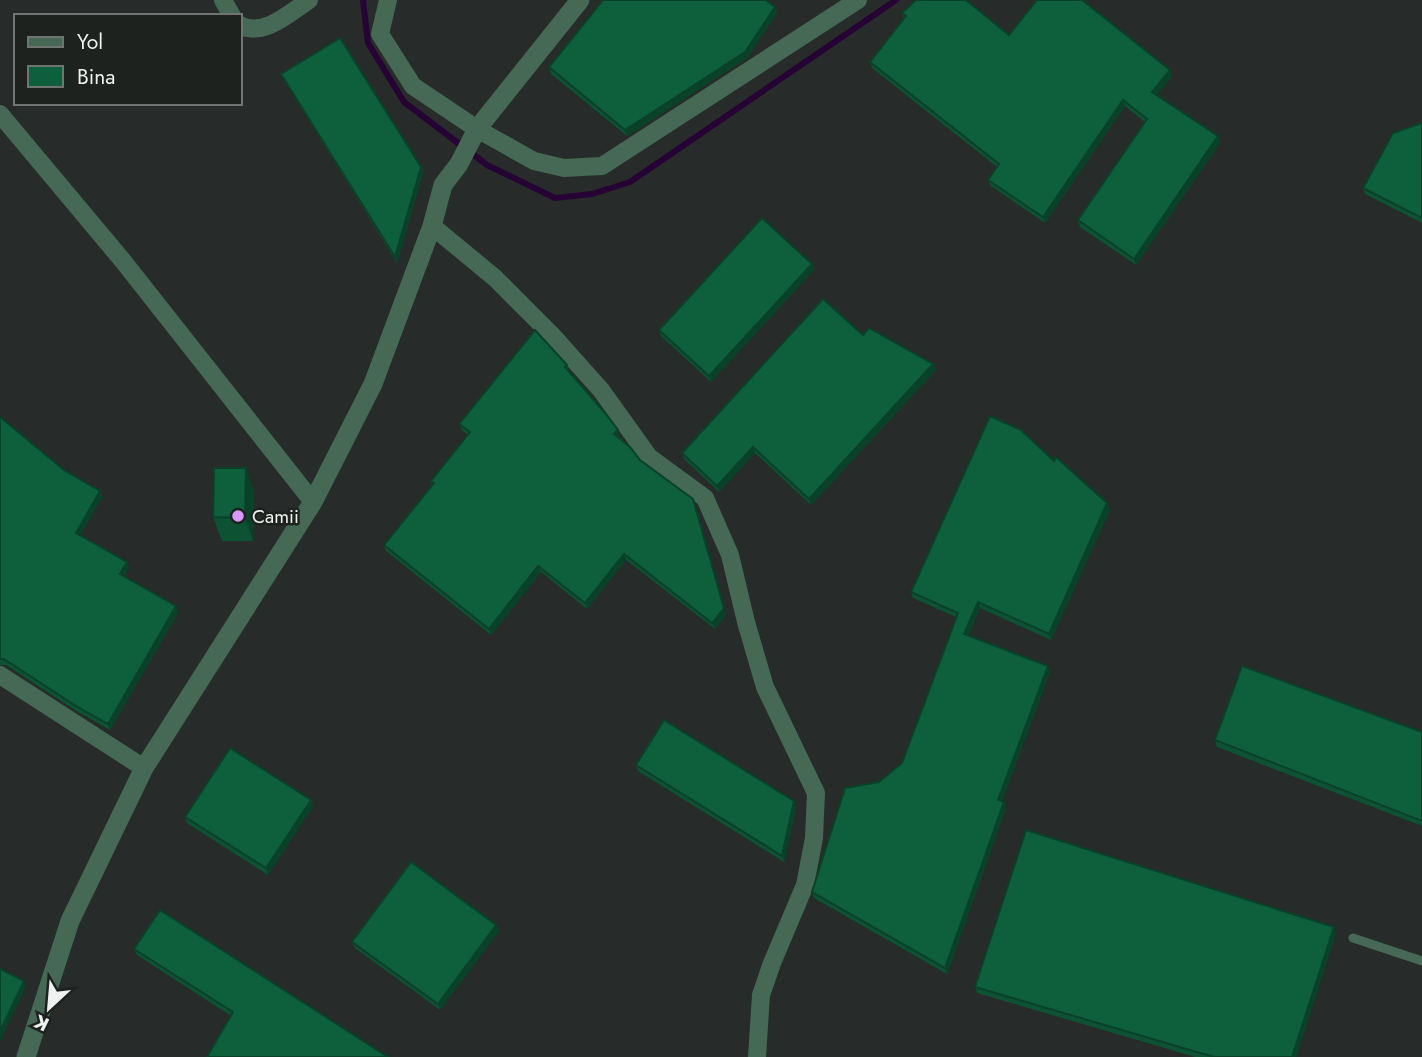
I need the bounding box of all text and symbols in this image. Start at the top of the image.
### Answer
legend [14,14,242,105]
text: Yol [77,27,103,57]
text: Bina [77,62,115,92]
place label: Camii [252,503,299,530]
marker: Camii [230,508,246,524]
north arrow [14,973,84,1043]
text: K [29,1007,54,1038]

